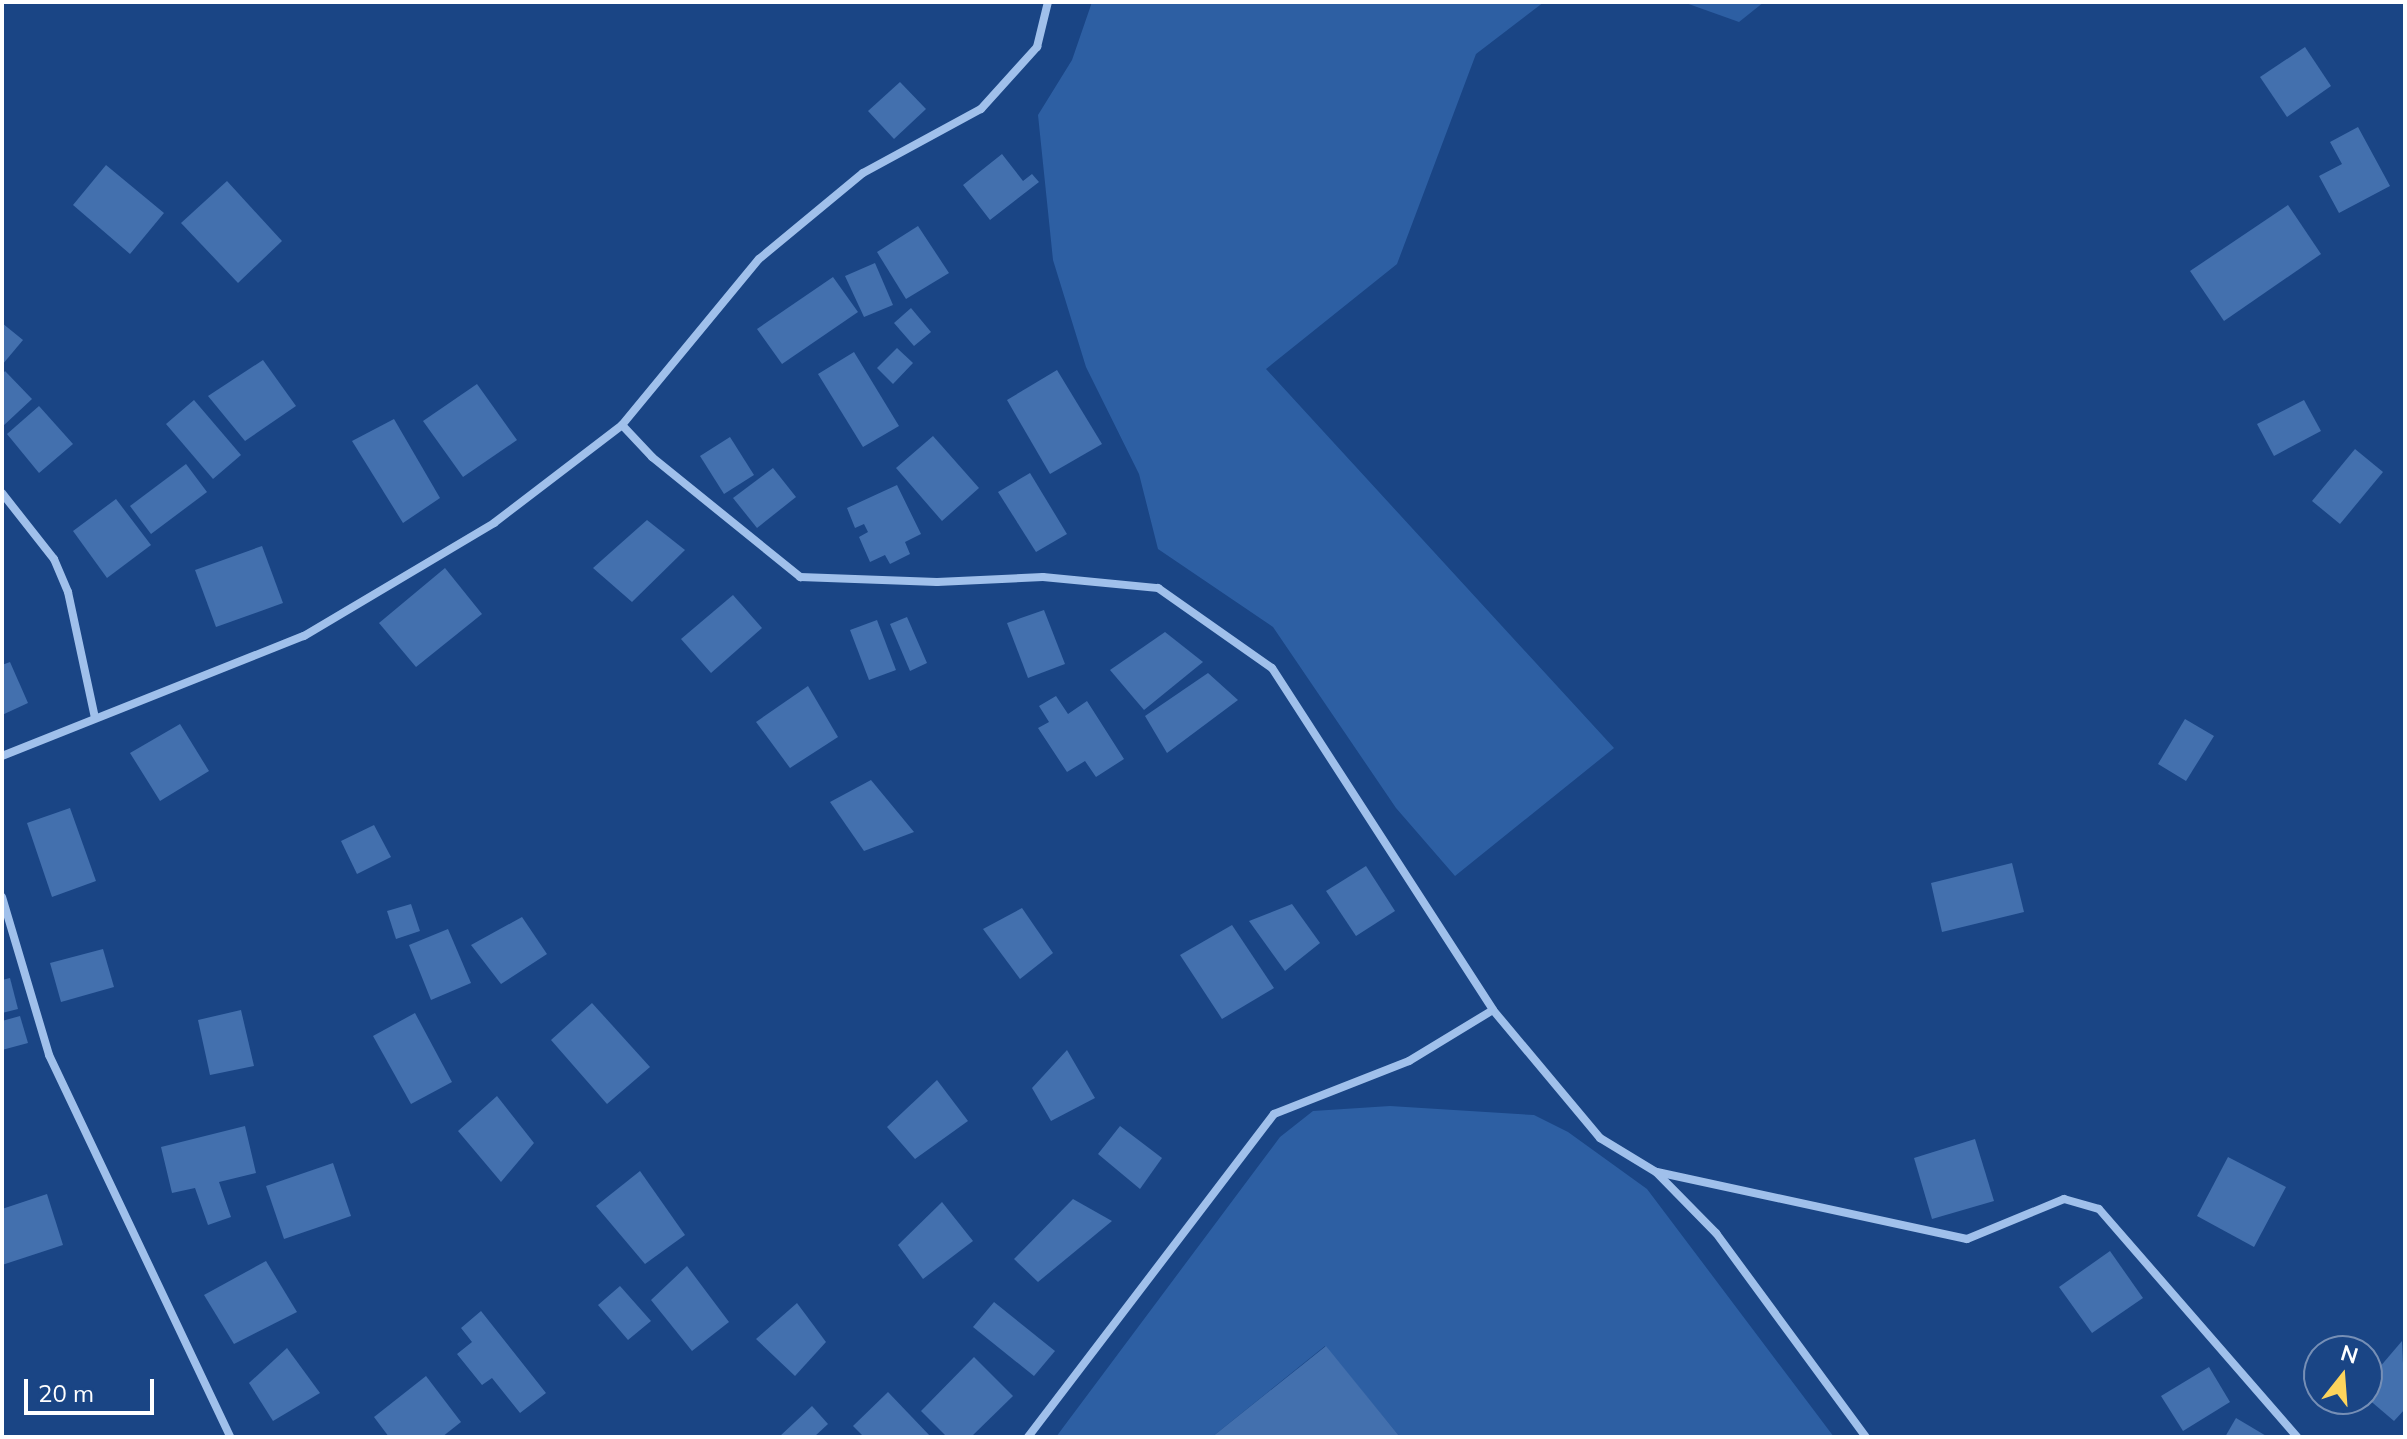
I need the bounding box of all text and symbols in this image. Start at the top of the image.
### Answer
north arrow [2303,1335,2383,1415]
text: N [2337,1338,2361,1370]
scale bar [28,1363,158,1413]
text: 20 m [38,1378,94,1408]

